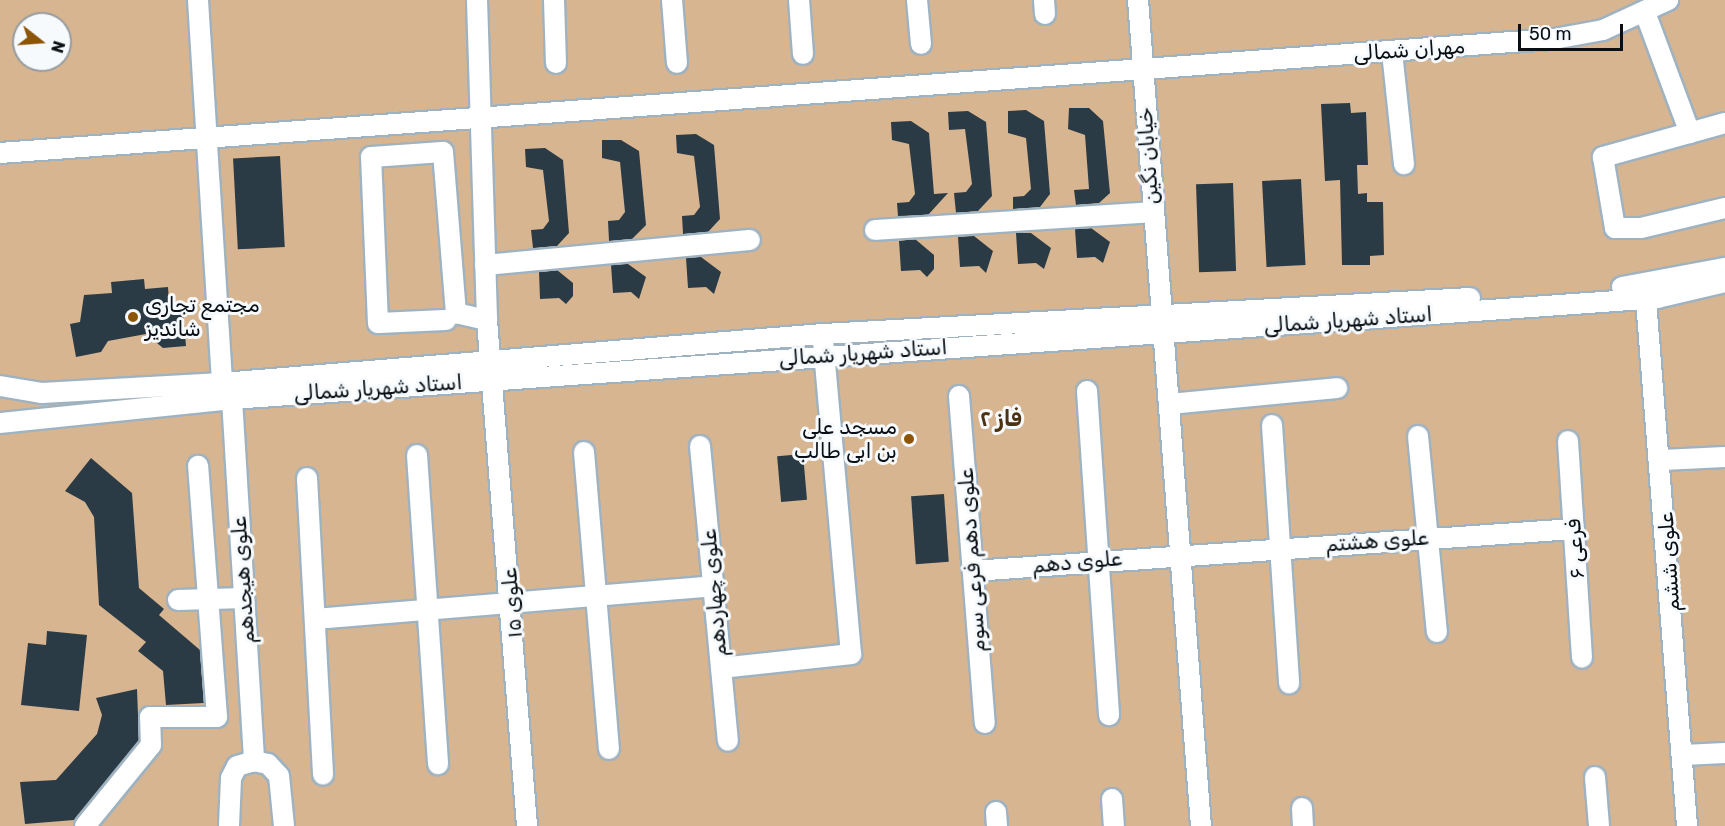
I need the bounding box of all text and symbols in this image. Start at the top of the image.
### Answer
north arrow [12,12,72,72]
scale bar [1521,12,1626,50]
text: 50 m [1529,23,1572,45]
street label: مهران شمالی [1352,34,1466,66]
text: N [47,39,69,55]
street label: خیابان نگین [1132,107,1164,205]
place label: مجتمع تجاری شاندیز [145,292,260,342]
street label: استاد شهریار شمالی [1263,302,1433,338]
marker: مجتمع تجاری شاندیز [126,310,140,324]
street label: استاد شهریار شمالی [778,335,948,371]
street label: استاد شهریار شمالی [293,370,463,406]
district label: فاز ۲ [980,406,1022,432]
place label: مسجد علی بن ابی طالب [794,414,897,464]
marker: مسجد علی بن ابی طالب [902,432,916,446]
street label: علوی دهم فرعی سوم [953,467,991,653]
street label: علوی ششم [1653,511,1685,613]
street label: علوی هیجدهم [226,515,260,645]
street label: فرعی ۶ [1560,518,1590,580]
street label: علوی هشتم [1325,525,1429,557]
street label: علوی چهاردهم [696,528,732,658]
street label: علوی دهم [1031,546,1123,578]
street label: علوی ۱۵ [496,567,528,639]

